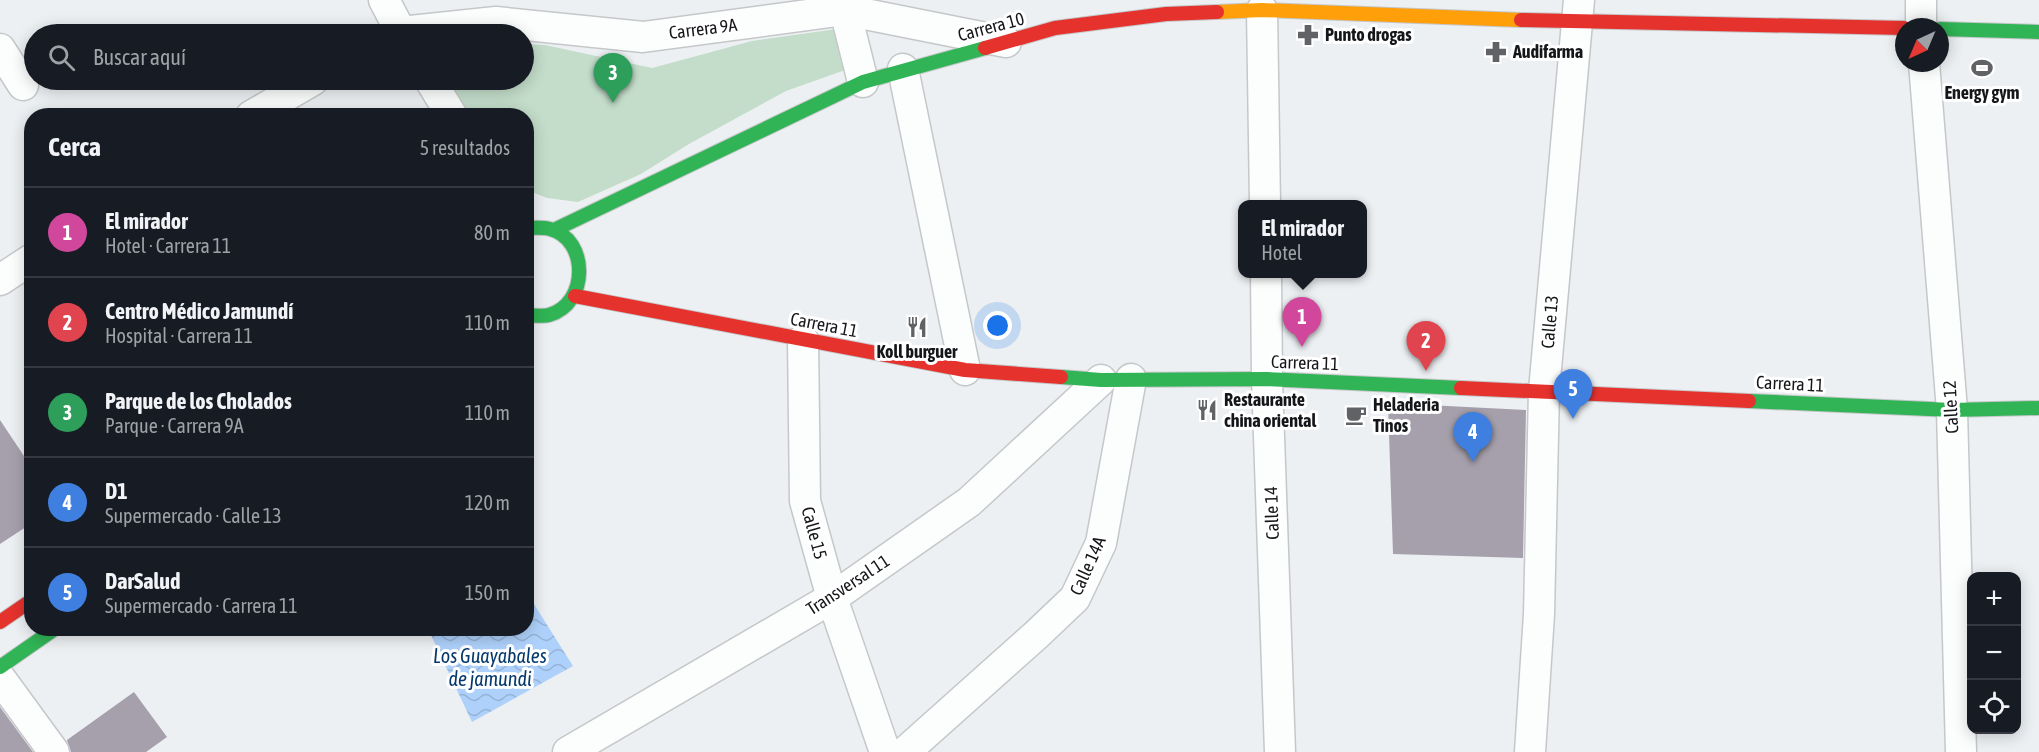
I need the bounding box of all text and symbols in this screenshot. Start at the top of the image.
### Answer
street label: Carrera 10 [955,8,1026,45]
street label: Carrera 9A [668,14,738,43]
north arrow [1895,18,1949,72]
pharmacy icon: Punto drogas [1296,23,1320,47]
search box [24,24,534,90]
place label: Punto drogas [1325,24,1412,45]
pharmacy icon: Audifarma [1484,40,1508,64]
icon: search [45,41,78,74]
place label: Audifarma [1512,41,1583,62]
text: Buscar aquí [93,44,186,70]
pin: 3 [594,54,632,103]
sports icon: Energy gym [1970,56,1994,80]
place label: Energy gym [1944,82,2020,103]
text: Cerca [48,132,101,162]
text: 5 resultados [420,136,510,159]
popup [1238,200,1367,278]
text: El mirador [105,208,188,234]
text: El mirador [1261,215,1344,241]
text: 1 [63,221,72,244]
text: 80 m [474,221,510,244]
text: Hotel · Carrera 11 [105,234,231,257]
text: Hotel [1261,241,1302,264]
street label: Calle 13 [1537,294,1562,349]
text: Centro Médico Jamundí [105,298,293,324]
pin: 1 [1282,298,1322,347]
street label: Carrera 11 [789,308,859,341]
text: 2 [63,311,72,334]
text: 110 m [465,311,510,334]
your location [983,311,1012,340]
restaurant icon: Koll burguer [905,315,929,339]
pin: 2 [1406,322,1446,371]
text: Hospital · Carrera 11 [105,324,253,347]
place label: Koll burguer [877,341,958,362]
street label: Carrera 11 [1271,351,1339,374]
pin: 5 [1554,370,1592,419]
street label: Carrera 11 [1756,371,1825,396]
street label: Calle 12 [1939,380,1962,434]
text: Parque de los Cholados [105,388,292,414]
place label: Restaurante china oriental [1224,389,1316,431]
place label: Heladeria Tinos [1373,394,1439,436]
restaurant icon: Restaurante china oriental [1195,398,1219,422]
text: 3 [63,401,72,424]
text: 110 m [465,401,510,424]
cafe icon: Heladeria Tinos [1344,403,1368,427]
pin: 4 [1454,412,1492,462]
text: Parque · Carrera 9A [105,414,244,437]
text: D1 [105,478,128,504]
street label: Calle 14 [1260,486,1283,540]
text: 4 [63,491,72,514]
text: 120 m [465,491,510,514]
text: Supermercado · Calle 13 [105,504,282,527]
street label: Calle 15 [797,504,832,561]
street label: Calle 14A [1065,533,1110,598]
street label: Transversal 11 [802,550,893,619]
text: DarSalud [105,568,180,594]
map controls [1967,572,2021,734]
button: + [1967,572,2021,626]
text: 5 [63,581,72,604]
text: 150 m [465,581,510,604]
text: Supermercado · Carrera 11 [105,594,298,617]
button: − [1967,626,2021,680]
water label: Los Guayabales de jamundi [433,644,547,690]
button: locate [1967,680,2021,734]

